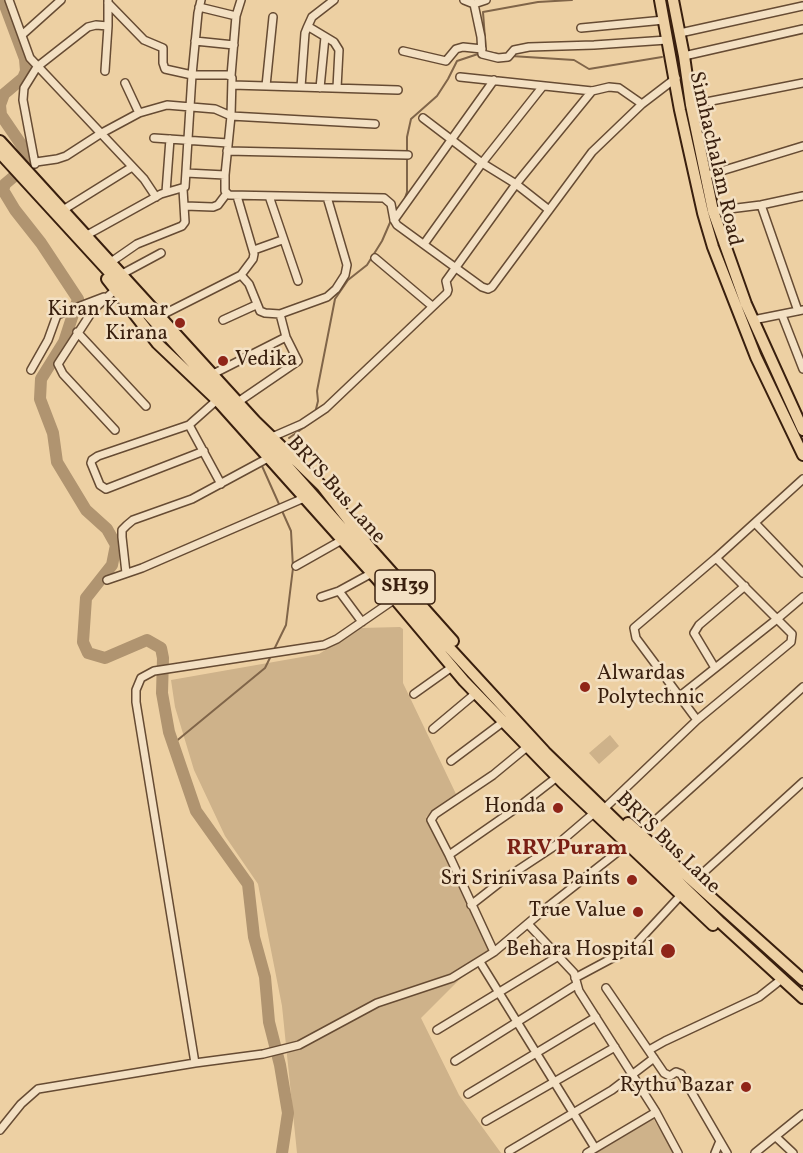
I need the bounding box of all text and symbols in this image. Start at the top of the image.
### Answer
street label: Simhachalam Road [682,69,746,249]
place label: Kiran Kumar Kirana [48,298,168,348]
marker: Kiran Kumar Kirana [173,316,187,330]
place label: Vedika [235,348,297,374]
marker: Vedika [216,354,230,368]
street label: BRTS Bus Lane [280,432,390,550]
road number: SH39 [375,570,435,604]
place label: Alwardas Polytechnic [597,662,704,712]
marker: Alwardas Polytechnic [578,680,592,694]
street label: BRTS Bus Lane [609,788,725,900]
place label: Honda [484,795,546,821]
marker: Honda [551,801,565,815]
district label: RRV Puram [507,837,627,863]
place label: Sri Srinivasa Paints [440,867,620,893]
marker: Sri Srinivasa Paints [625,873,639,887]
place label: True Value [529,899,626,925]
marker: True Value [631,905,645,919]
place label: Behara Hospital [506,938,654,964]
marker: Behara Hospital [659,942,677,960]
place label: Rythu Bazar [620,1074,734,1100]
marker: Rythu Bazar [739,1080,753,1094]

